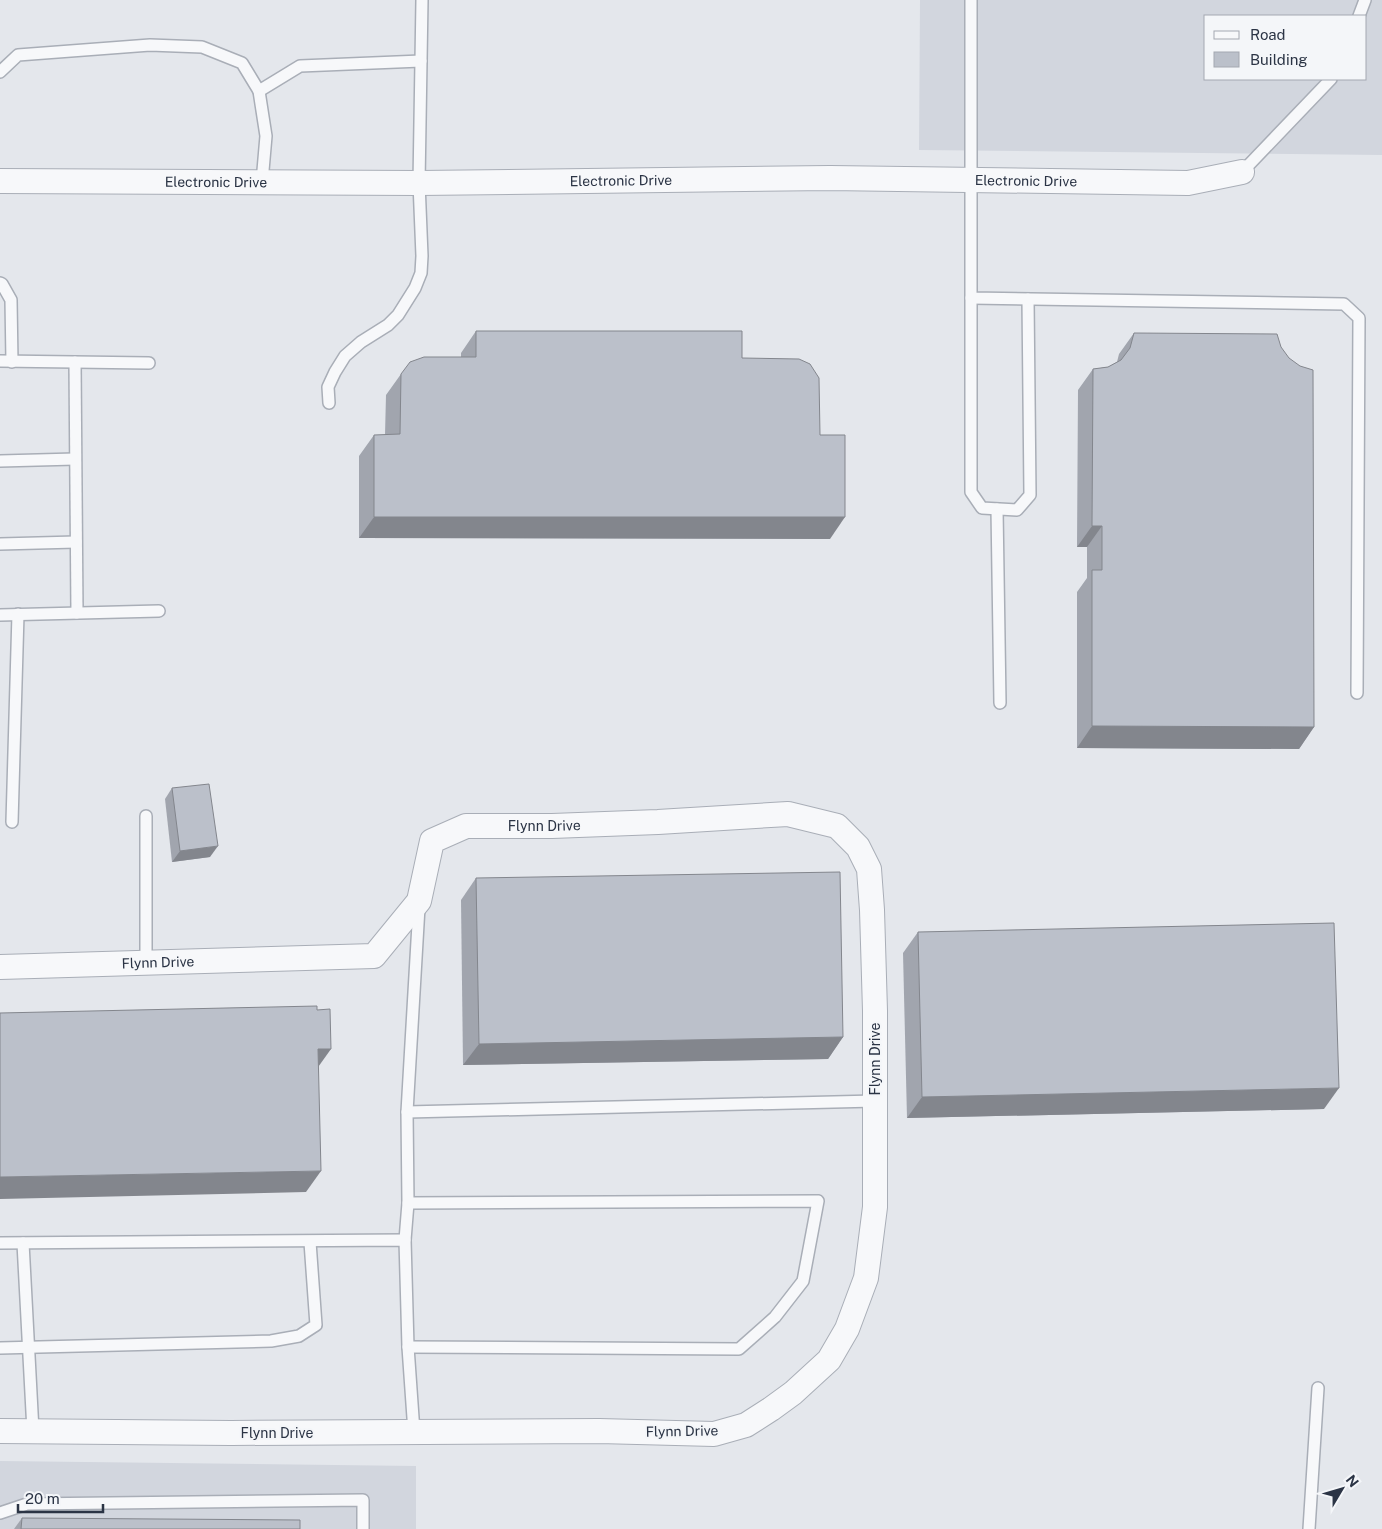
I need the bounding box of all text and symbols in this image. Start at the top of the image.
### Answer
legend [1204,15,1367,80]
text: Road [1250,26,1286,43]
text: Building [1250,51,1308,68]
street label: Electronic Drive [570,172,672,189]
street label: Electronic Drive [975,172,1077,189]
street label: Electronic Drive [165,174,267,190]
street label: Flynn Drive [508,817,581,834]
street label: Flynn Drive [121,953,195,971]
street label: Flynn Drive [867,1023,883,1095]
street label: Flynn Drive [645,1422,719,1440]
street label: Flynn Drive [241,1425,313,1441]
north arrow [1317,1464,1367,1514]
text: N [1343,1472,1362,1490]
scale bar [18,1482,102,1514]
text: 20 m [25,1490,60,1507]

